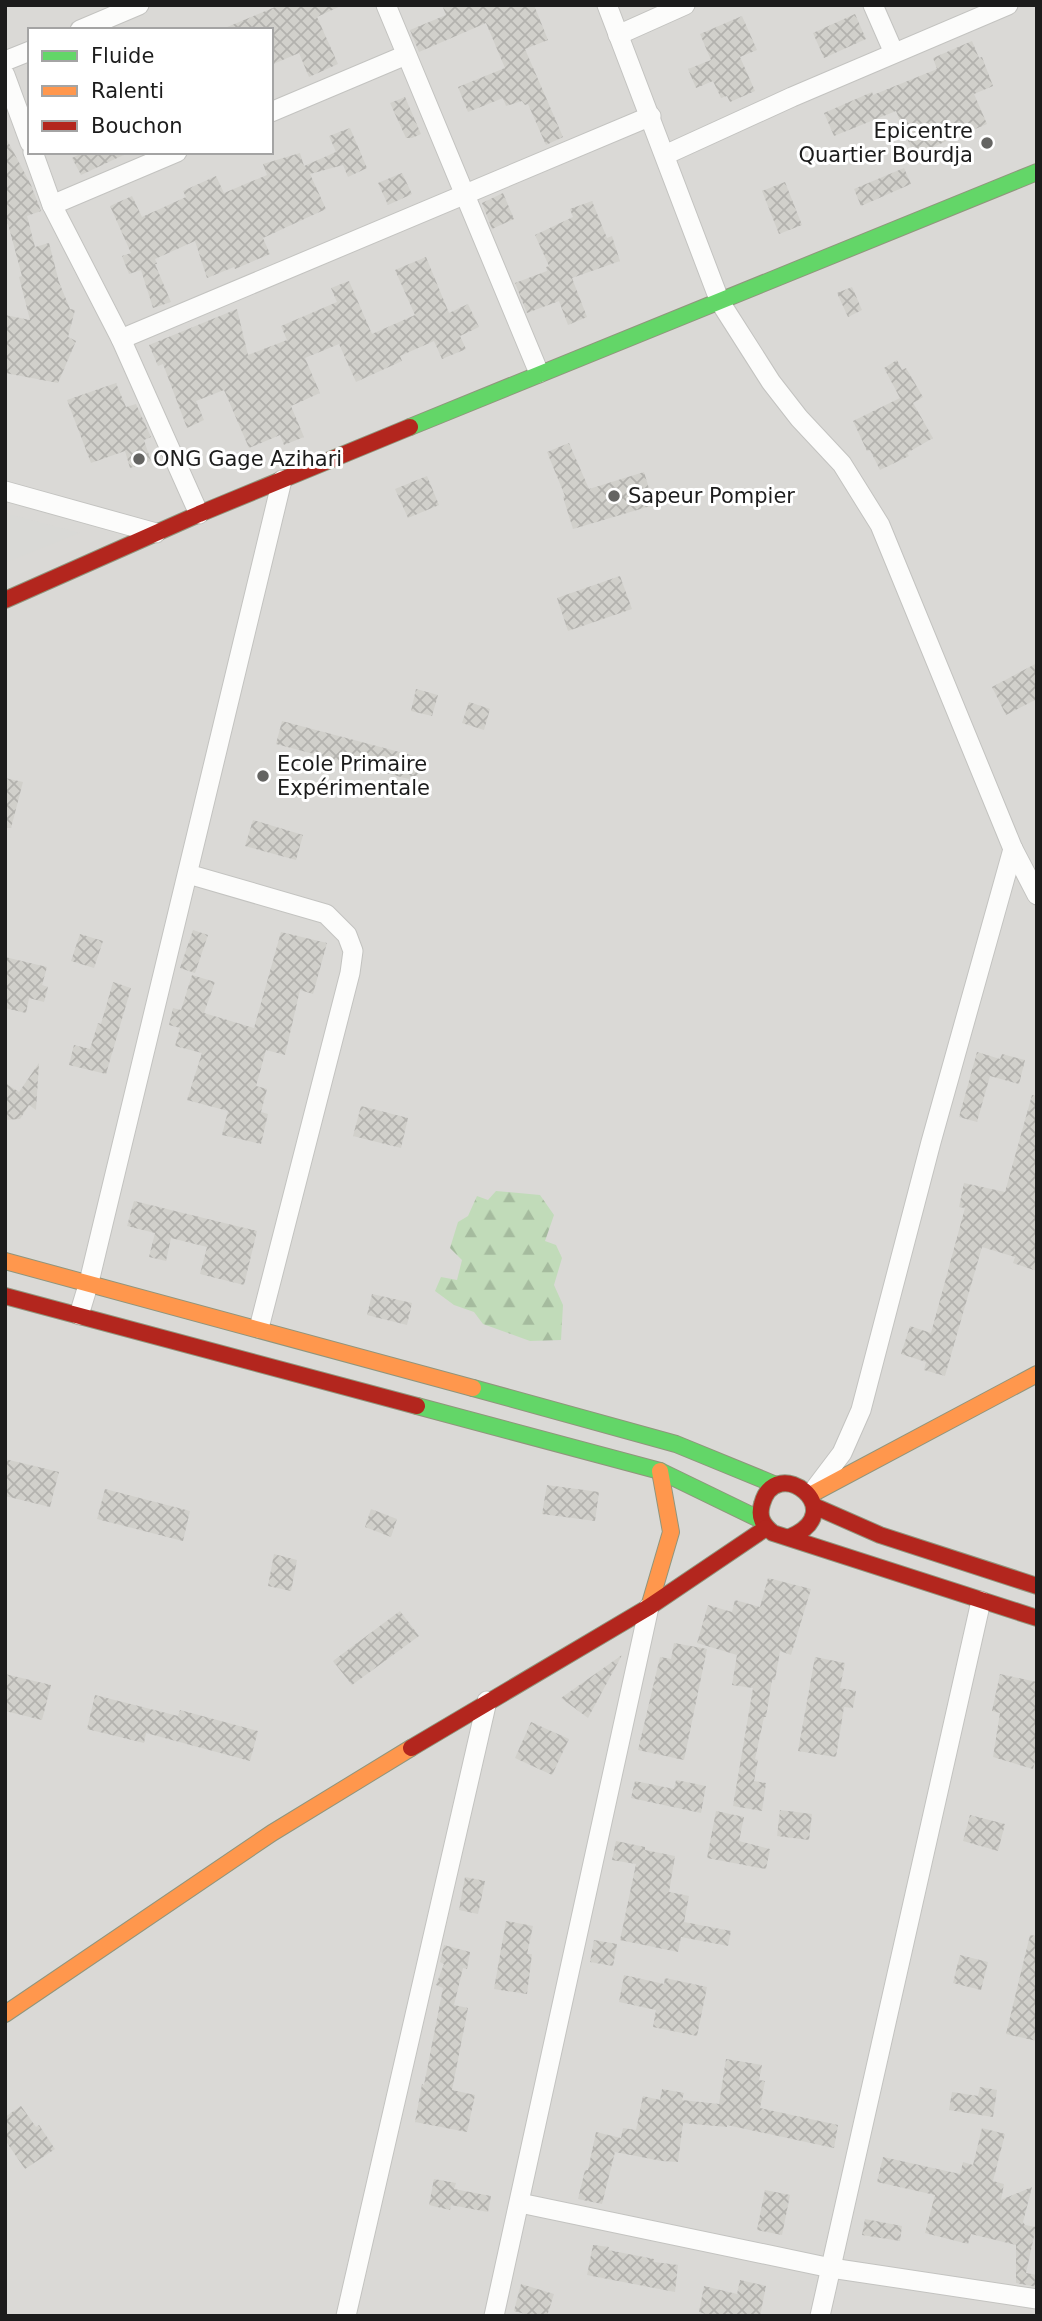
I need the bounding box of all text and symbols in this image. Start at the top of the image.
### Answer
legend [28,28,273,154]
text: Fluide [91,44,154,68]
text: Ralenti [91,79,164,103]
text: Bouchon [91,114,183,138]
place label: Epicentre Quartier Bourdja [798,119,973,167]
marker: Epicentre Quartier Bourdja [979,135,995,151]
place label: ONG Gage Azihari [153,447,342,471]
marker: ONG Gage Azihari [131,451,147,467]
place label: Sapeur Pompier [628,484,795,508]
marker: Sapeur Pompier [606,488,622,504]
place label: Ecole Primaire Expérimentale [277,752,430,800]
marker: Ecole Primaire Expérimentale [255,768,271,784]

